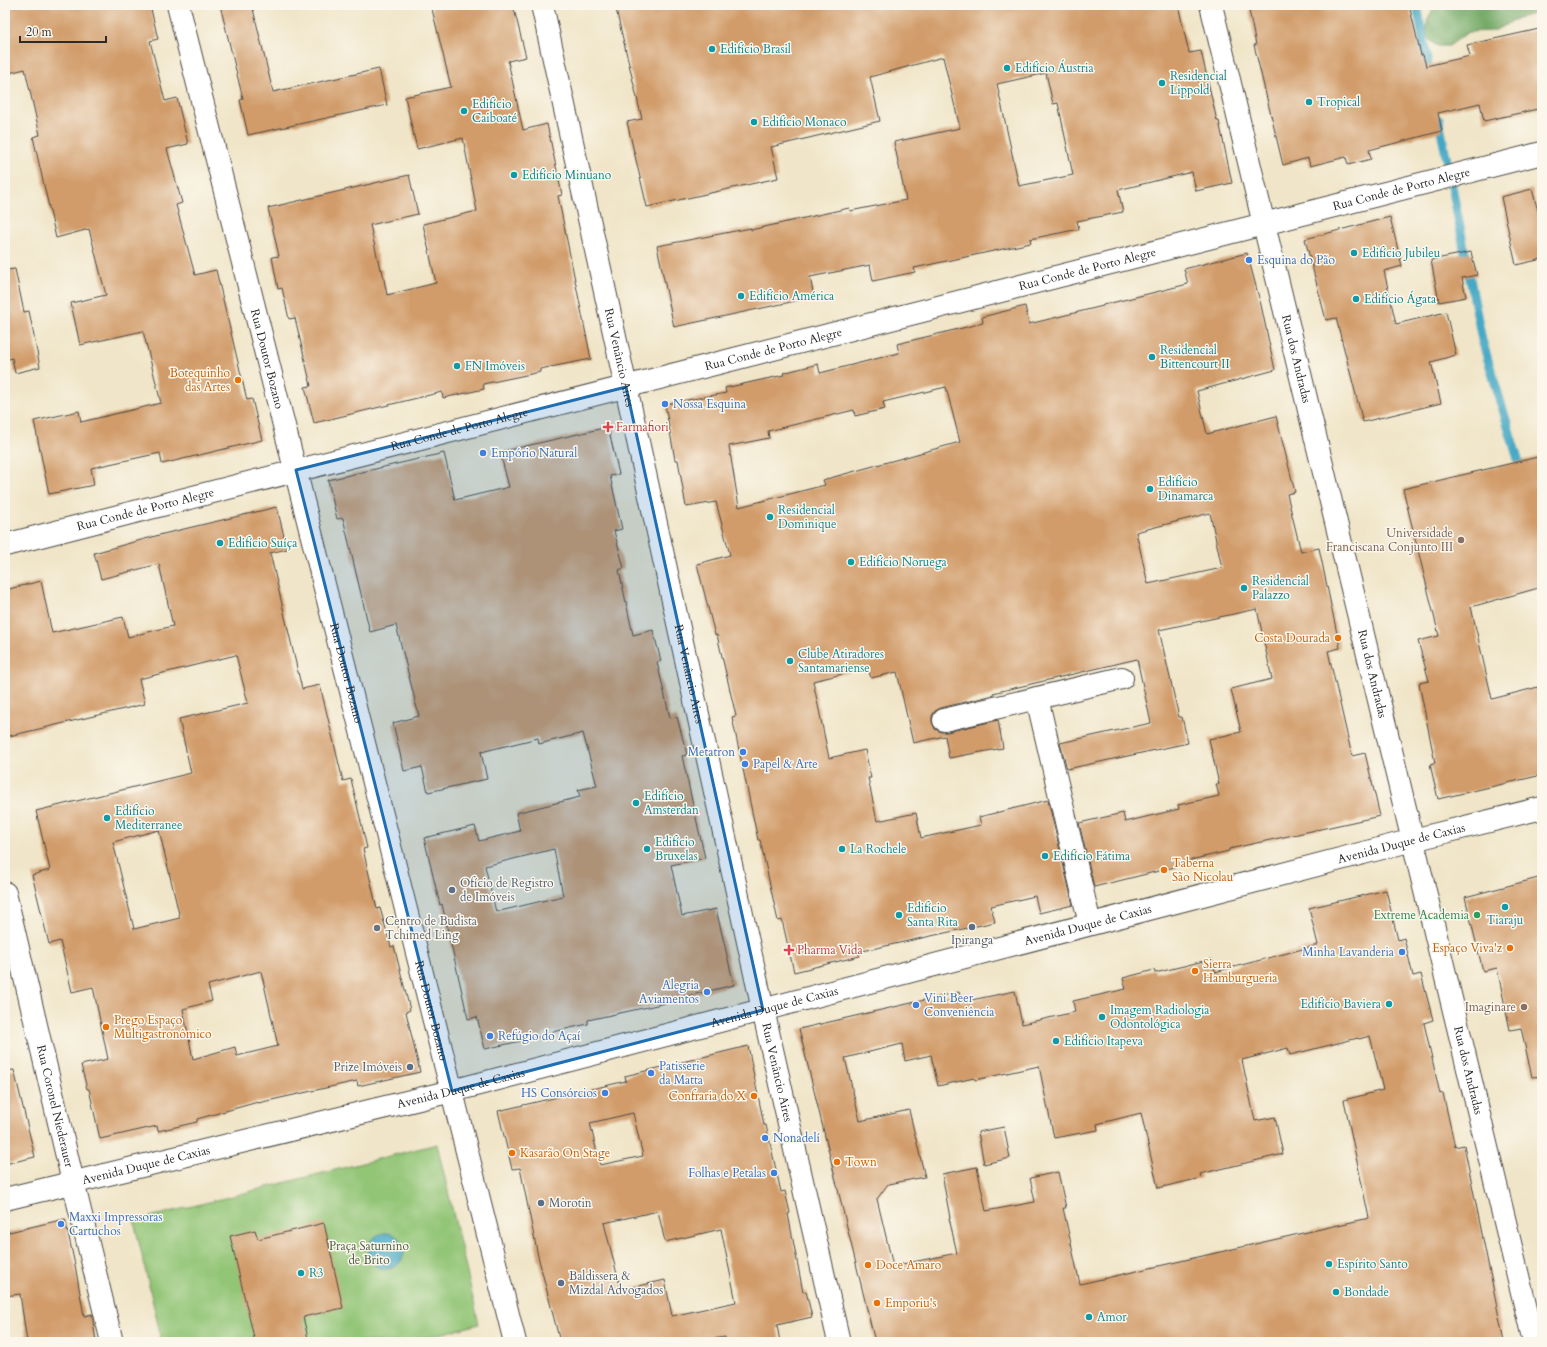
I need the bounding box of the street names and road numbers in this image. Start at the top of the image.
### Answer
street label: Rua Conde de Porto Alegre [1331,164,1472,214]
street label: Rua Conde de Porto Alegre [1017,244,1158,294]
street label: Rua Doutor Bozano [247,307,288,411]
street label: Rua Venâncio Aires [601,307,638,409]
street label: Rua dos Andradas [1278,313,1315,405]
street label: Rua Conde de Porto Alegre [703,324,844,374]
street label: Rua Conde de Porto Alegre [389,404,530,454]
street label: Rua Conde de Porto Alegre [75,484,216,534]
street label: Rua Doutor Bozano [326,621,367,725]
street label: Rua Venâncio Aires [670,623,708,725]
street label: Rua dos Andradas [1354,628,1391,720]
street label: Avenida Duque de Caxias [1336,819,1467,867]
street label: Avenida Duque de Caxias [1022,901,1153,949]
street label: Rua Doutor Bozano [411,959,452,1063]
street label: Avenida Duque de Caxias [709,983,840,1031]
street label: Rua Venâncio Aires [758,1021,796,1123]
street label: Rua dos Andradas [1450,1025,1487,1116]
street label: Rua Coronel Niederauer [33,1043,77,1170]
street label: Avenida Duque de Caxias [395,1064,526,1112]
street label: Avenida Duque de Caxias [80,1142,212,1188]

